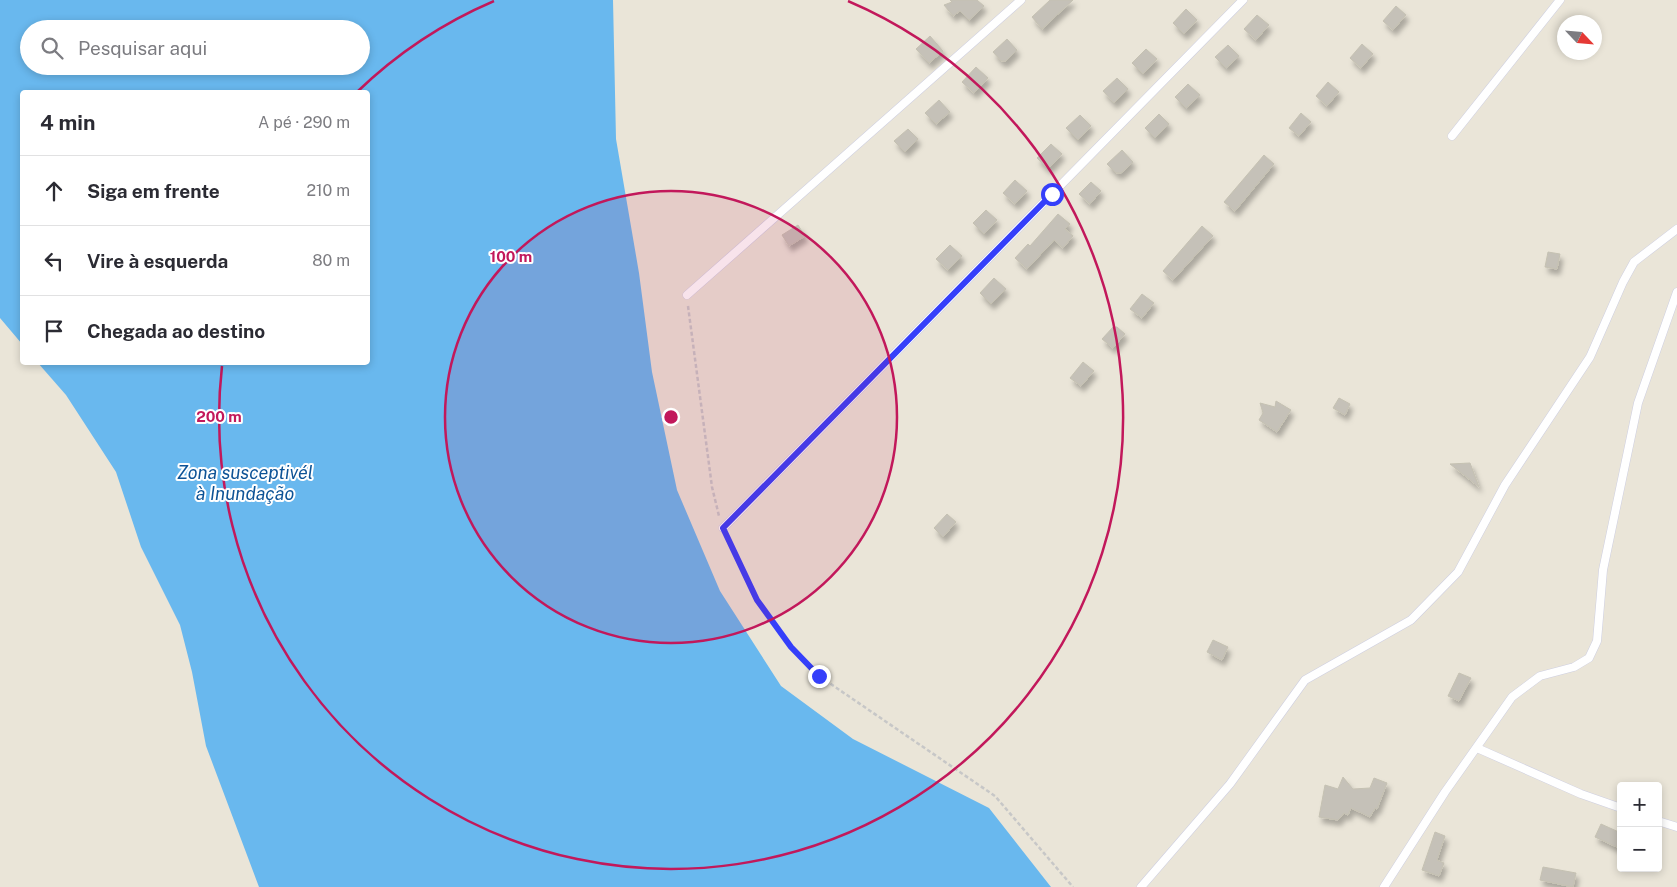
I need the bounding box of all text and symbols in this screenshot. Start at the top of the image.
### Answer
north arrow [1557,15,1602,60]
search box [20,20,370,75]
icon: search [38,34,66,62]
text: Pesquisar aqui [78,37,207,59]
text: 4 min [40,110,95,135]
text: A pé · 290 m [258,113,350,132]
icon: ahead [40,177,68,205]
text: Siga em frente [87,180,220,202]
text: 210 m [306,181,350,200]
route start [1041,183,1064,206]
icon: left [40,247,68,275]
text: 100 m [490,248,532,265]
text: Vire à esquerda [87,250,228,272]
text: 80 m [312,251,350,270]
icon: arrive [40,317,68,345]
text: Chegada ao destino [87,320,265,342]
text: 200 m [196,408,242,425]
centre of rings [662,408,680,426]
water label: Zona susceptivél à Inundação [177,462,313,504]
route end [808,665,831,688]
map controls [1617,782,1662,872]
button: + [1617,782,1662,827]
button: − [1617,827,1662,872]

